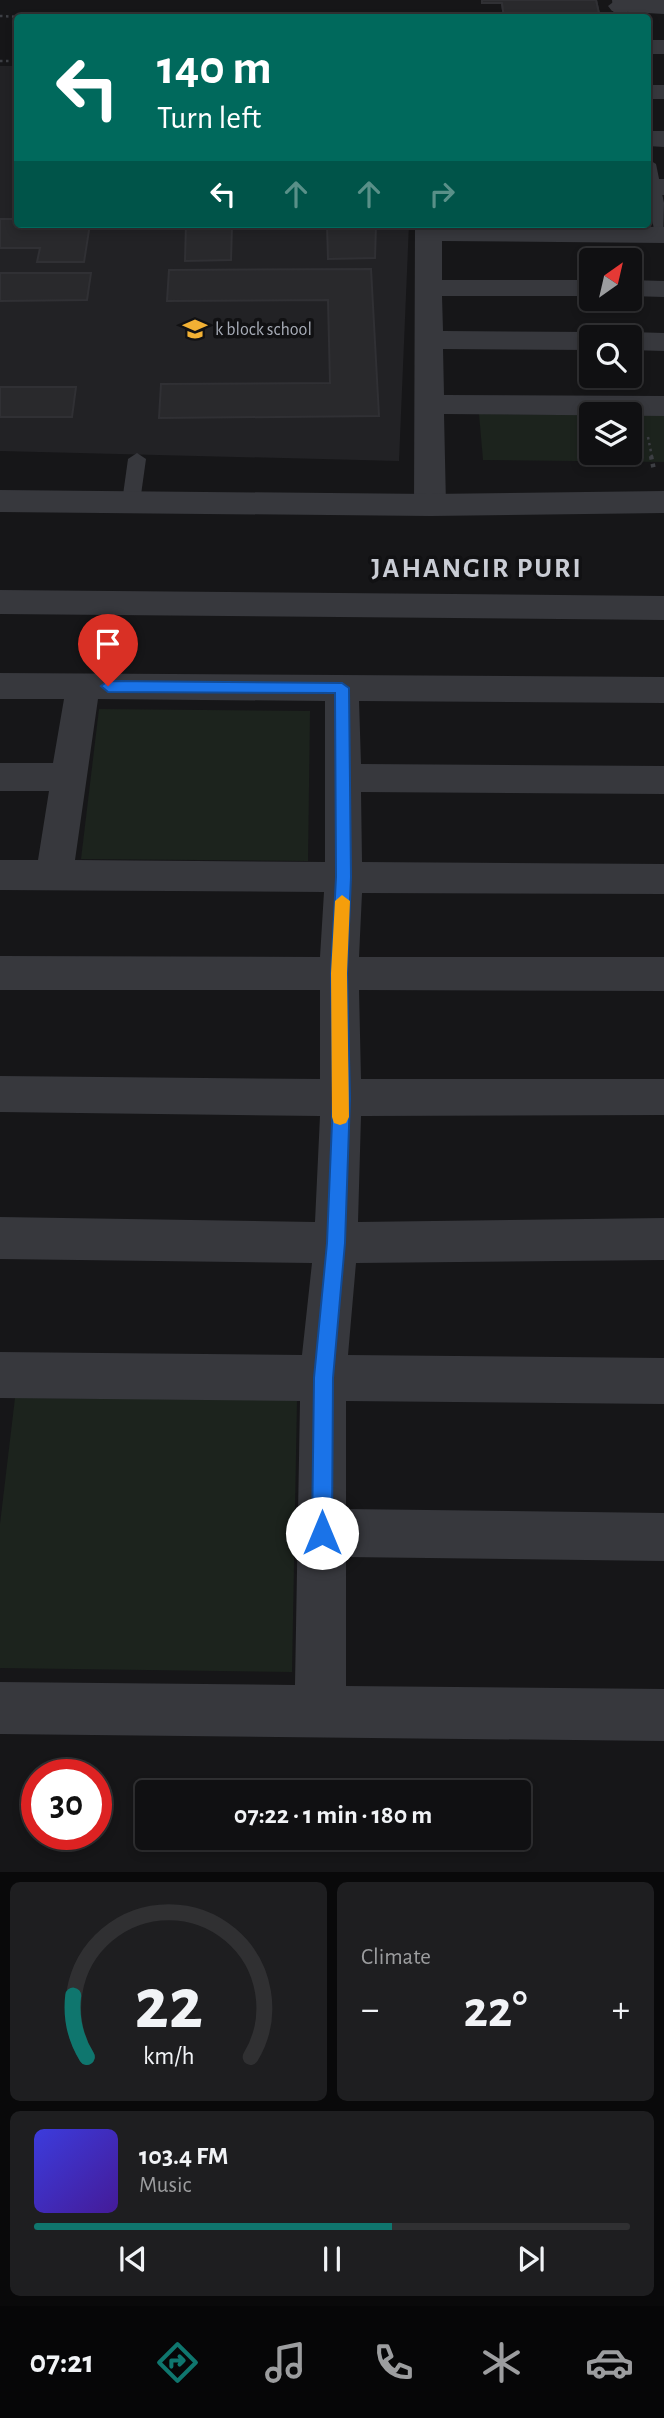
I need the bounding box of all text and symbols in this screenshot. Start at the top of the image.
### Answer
icon: left [42,42,133,133]
text: 140 m [157,44,272,93]
text: Turn left [157,102,261,134]
icon: left [204,175,242,213]
icon: ahead [277,175,315,213]
icon: ahead [350,175,388,213]
icon: right [423,175,461,213]
north arrow [579,248,642,312]
map controls [579,248,642,465]
school or university icon: k block school [181,315,209,343]
place label: k block school [215,321,312,339]
button: search [579,325,642,388]
button: layers [579,402,642,465]
district label: JAHANGIR PURI [371,555,583,583]
pin [78,614,138,686]
icon: arrive [89,625,127,663]
position arrow [285,1496,359,1570]
speed limit sign: 30 [21,1759,112,1850]
text: 07:22 · 1 min · 180 m [234,1802,432,1828]
text: Climate [361,1946,431,1969]
text: 22 [134,1970,203,2043]
text: 22° [463,1984,528,2036]
text: − [361,1991,379,2029]
text: + [612,1991,630,2029]
text: km/h [143,2044,194,2069]
text: 103.4 FM [139,2143,228,2169]
text: Music [139,2174,191,2197]
icon: previous [114,2240,152,2278]
icon: pause [313,2240,351,2278]
icon: next [512,2240,550,2278]
icon: directions [153,2338,202,2387]
icon: music [261,2338,310,2387]
icon: phone [369,2338,418,2387]
icon: climate [477,2338,526,2387]
icon: car [585,2338,634,2387]
text: 07:21 [30,2346,94,2378]

